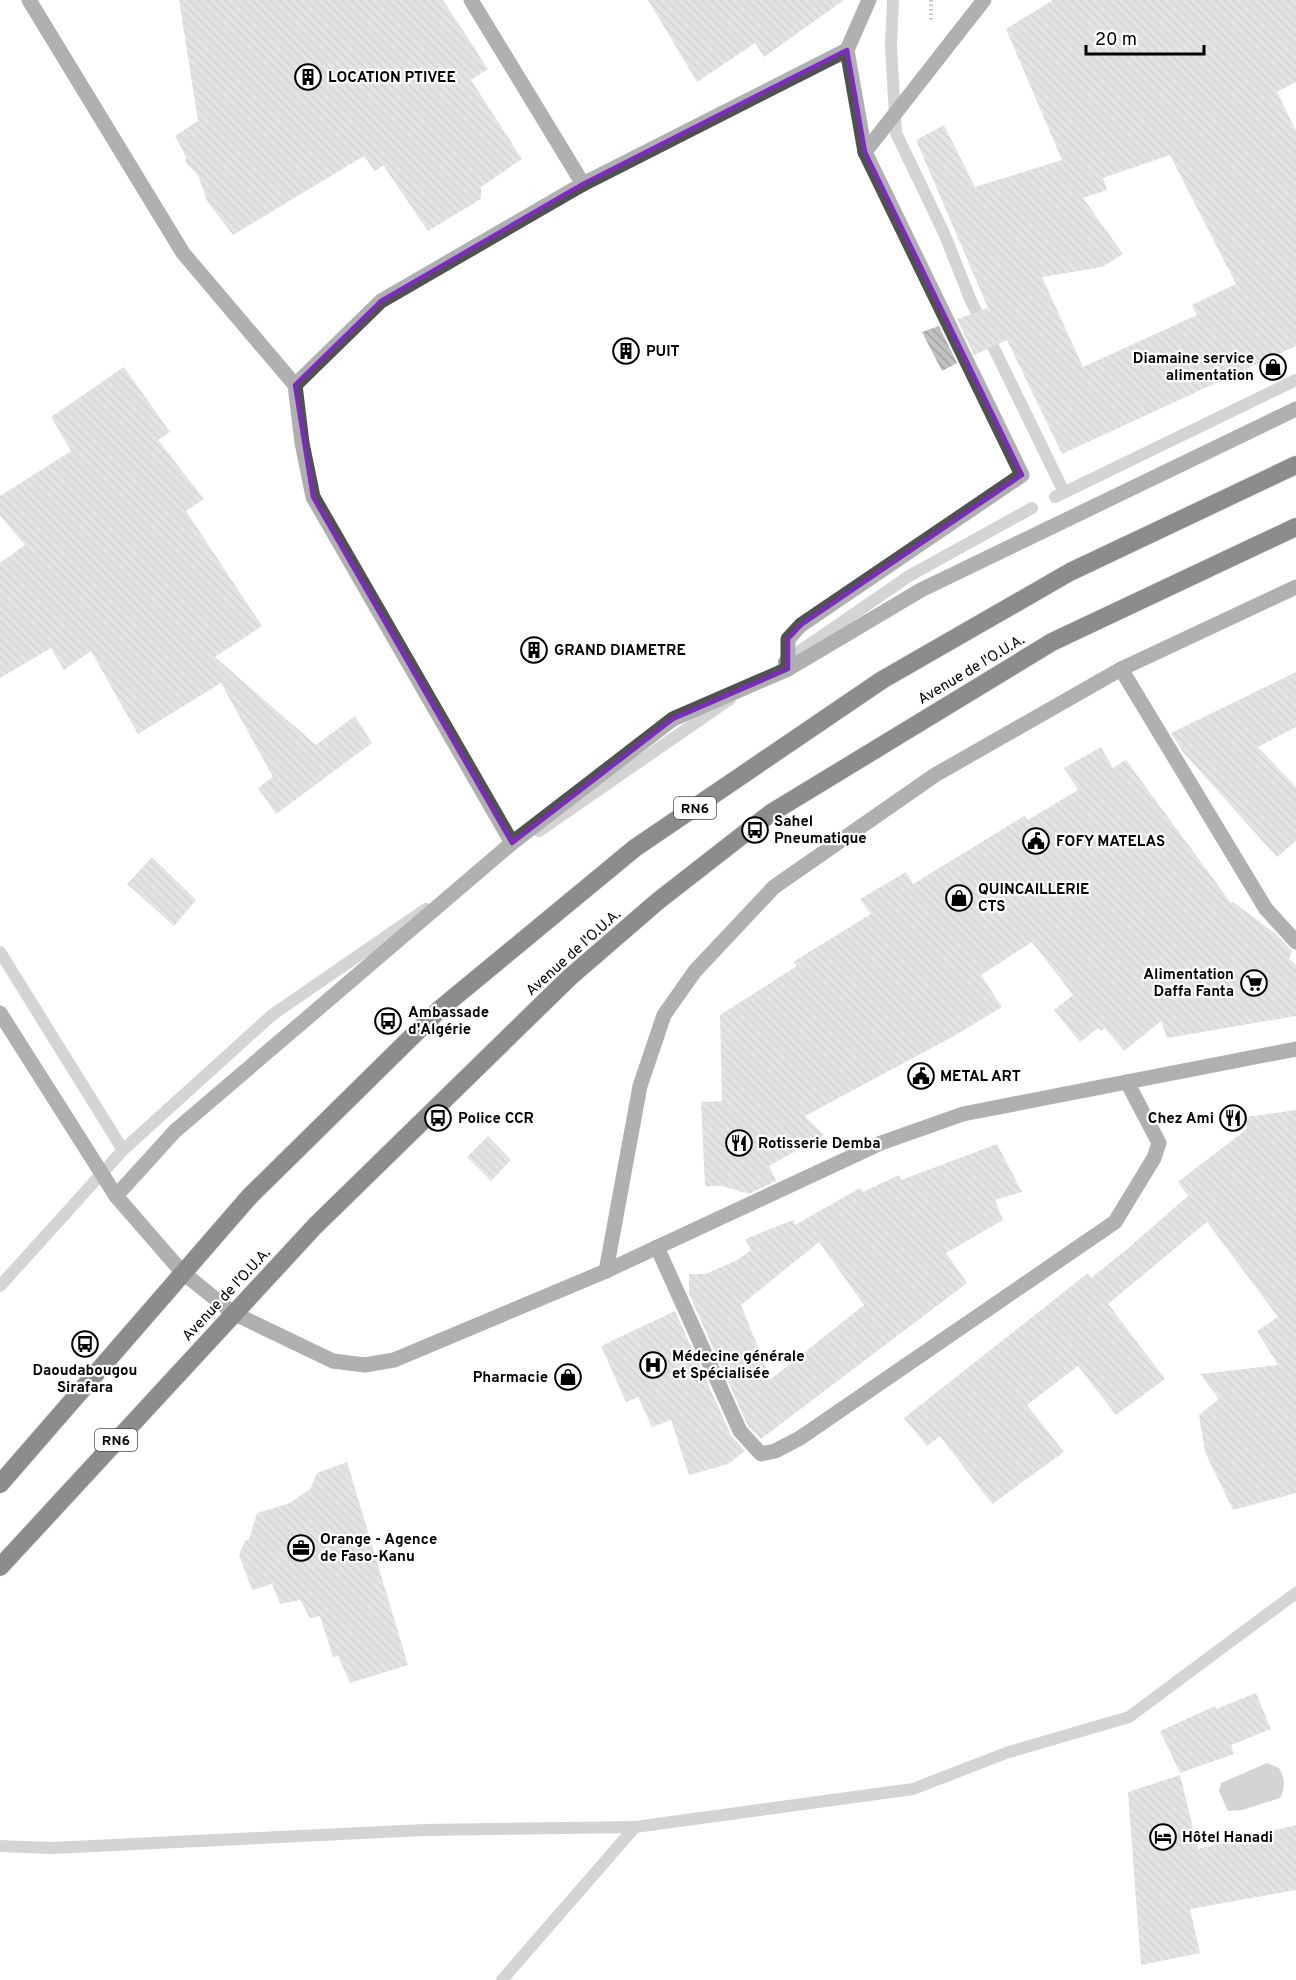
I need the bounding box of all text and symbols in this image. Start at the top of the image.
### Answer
scale bar [1086,18,1204,56]
text: 20 m [1095,29,1137,52]
building icon: LOCATION PTIVEE [293,62,323,92]
place label: LOCATION PTIVEE [328,69,456,88]
building icon: PUIT [611,336,641,366]
place label: PUIT [646,343,680,362]
place label: Diamaine service alimentation [1133,350,1254,386]
shop icon: Diamaine service alimentation [1258,352,1288,382]
street label: Avenue de l'O.U.A. [915,631,1029,710]
building icon: GRAND DIAMETRE [519,635,549,665]
place label: GRAND DIAMETRE [554,642,686,661]
road number: RN6 [674,797,716,819]
place label: Sahel Pneumatique [774,813,867,849]
bus stop icon: Sahel Pneumatique [740,815,770,845]
public building icon: FOFY MATELAS [1021,826,1051,856]
place label: FOFY MATELAS [1056,833,1165,852]
place label: QUINCAILLERIE CTS [978,881,1089,917]
shop icon: QUINCAILLERIE CTS [944,883,974,913]
street label: Avenue de l'O.U.A. [523,905,625,1001]
place label: Alimentation Daffa Fanta [1143,966,1234,1002]
supermarket icon: Alimentation Daffa Fanta [1239,968,1269,998]
place label: Ambassade d'Algérie [408,1004,489,1040]
bus stop icon: Ambassade d'Algérie [373,1006,403,1036]
public building icon: METAL ART [906,1061,936,1091]
place label: METAL ART [940,1068,1021,1087]
bus stop icon: Police CCR [423,1103,453,1133]
restaurant icon: Chez Ami [1218,1103,1248,1133]
place label: Police CCR [458,1110,534,1129]
place label: Chez Ami [1148,1110,1214,1129]
restaurant icon: Rotisserie Demba [724,1128,754,1158]
place label: Rotisserie Demba [758,1135,881,1154]
street label: Avenue de l'O.U.A. [179,1244,275,1346]
bus stop icon: Daoudabougou Sirafara [70,1329,100,1359]
place label: Médecine générale et Spécialisée [672,1348,805,1384]
hospital icon: Médecine générale et Spécialisée [638,1350,668,1380]
place label: Daoudabougou Sirafara [33,1362,137,1398]
shop icon: Pharmacie [553,1362,583,1392]
place label: Pharmacie [473,1369,548,1388]
road number: RN6 [95,1429,137,1451]
place label: Orange - Agence de Faso-Kanu [320,1531,437,1567]
office icon: Orange - Agence de Faso-Kanu [286,1533,316,1563]
hotel icon: Hôtel Hanadi [1148,1822,1178,1852]
place label: Hôtel Hanadi [1182,1829,1273,1848]

